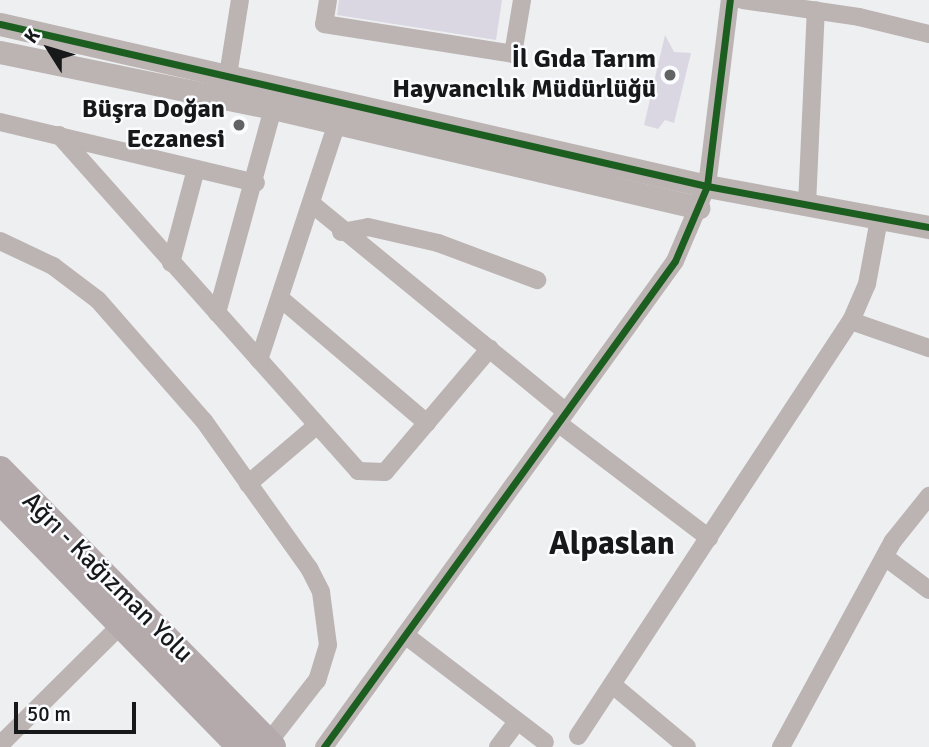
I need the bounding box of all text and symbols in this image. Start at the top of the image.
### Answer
north arrow [14,14,84,84]
text: K [19,24,45,48]
place label: İl Gıda Tarım Hayvancılık Müdürlüğü [392,44,656,106]
marker: İl Gıda Tarım Hayvancılık Müdürlüğü [662,67,678,83]
place label: Büşra Doğan Eczanesi [82,94,225,156]
marker: Büşra Doğan Eczanesi [231,117,247,133]
street label: Ağrı - Kağızman Yolu [15,486,199,670]
district label: Alpaslan [549,524,675,564]
scale bar [18,688,140,732]
text: 50 m [27,701,71,727]

